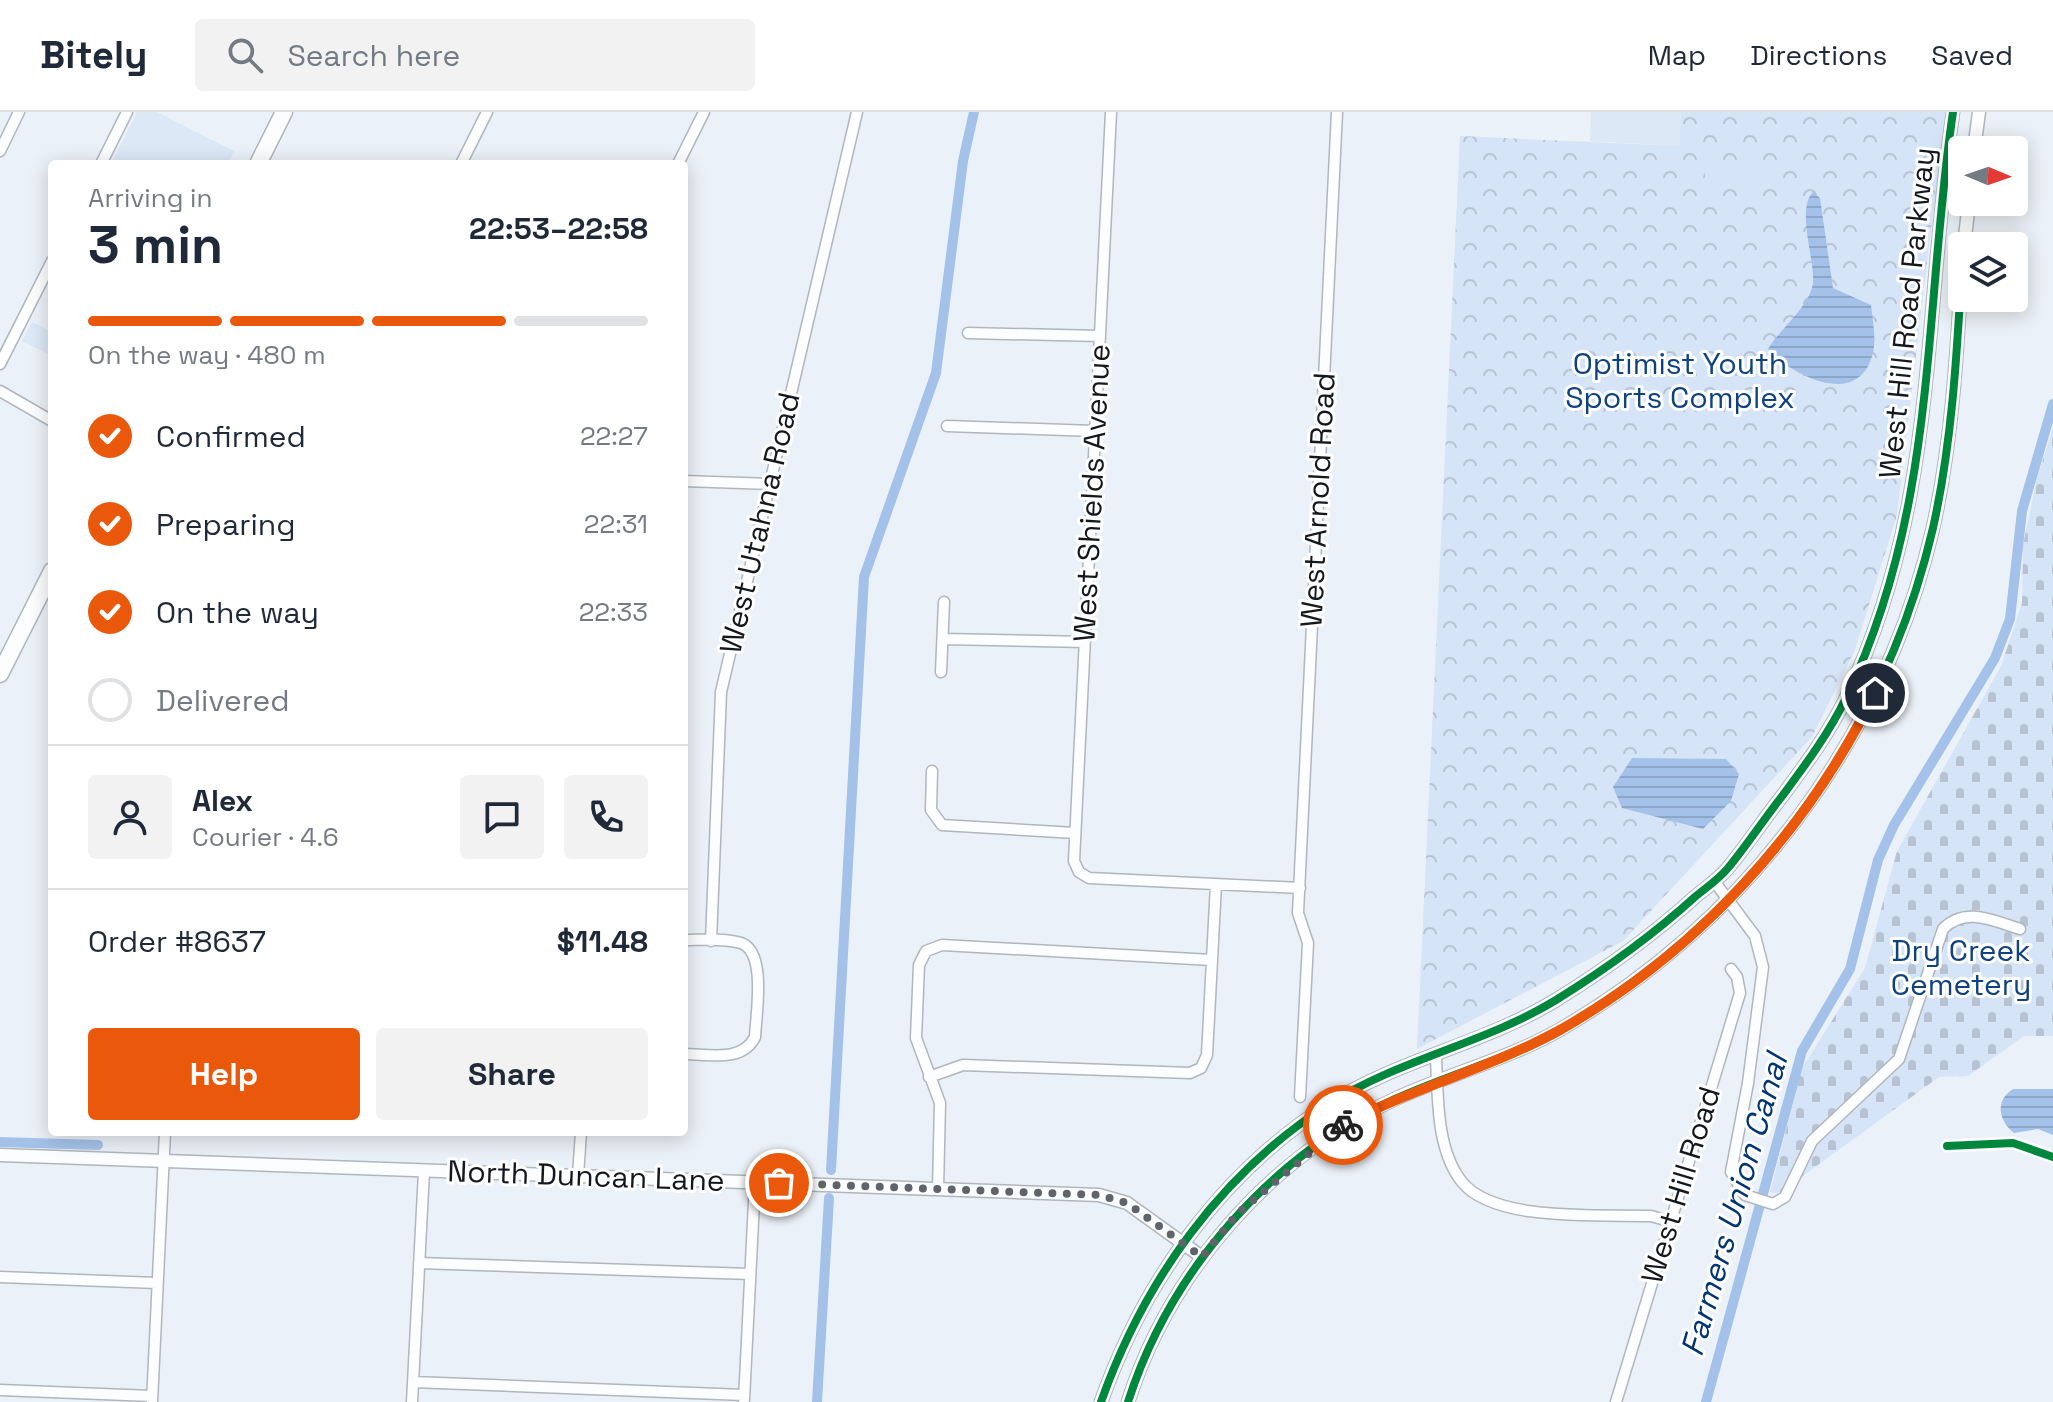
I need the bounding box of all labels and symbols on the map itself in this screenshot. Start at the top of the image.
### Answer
north arrow [1948,136,2028,216]
street label: West Hill Road Parkway [1870,145,1943,480]
street label: West Shields Avenue [1064,343,1119,643]
park label: Optimist Youth Sports Complex [1565,344,1795,417]
street label: West Arnold Road [1291,371,1344,628]
street label: West Utahna Road [710,388,809,657]
pin [1841,659,1909,727]
park label: Dry Creek Cemetery [1891,931,2031,1004]
water label: Farmers Union Canal [1672,1046,1797,1360]
street label: West Hill Road [1632,1082,1729,1288]
courier [1303,1085,1383,1165]
pin [745,1149,813,1217]
street label: North Duncan Lane [447,1151,725,1200]

